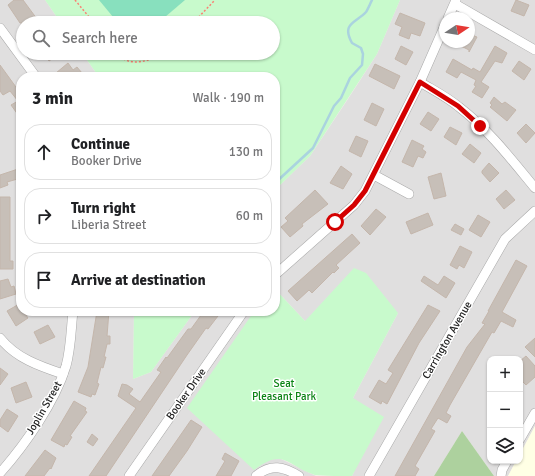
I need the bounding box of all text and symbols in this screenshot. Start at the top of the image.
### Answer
north arrow [439,12,475,48]
search box [16,16,280,60]
icon: search [30,27,52,49]
text: Search here [62,29,138,47]
text: 3 min [32,88,73,109]
text: Walk · 190 m [193,90,264,106]
route end [471,117,489,135]
text: Continue [71,135,130,153]
icon: ahead [33,141,55,163]
text: 130 m [229,144,263,160]
text: Booker Drive [71,153,142,169]
text: Turn right [71,199,136,217]
icon: right [33,205,55,227]
text: 60 m [236,208,263,224]
route start [326,213,344,231]
text: Liberia Street [71,217,146,233]
icon: arrive [33,269,55,291]
text: Arrive at destination [71,271,206,289]
street label: Carrington Avenue [419,299,475,381]
map controls [487,356,523,464]
button: + [487,356,523,392]
street label: Booker Drive [163,366,209,422]
park label: Seat Pleasant Park [252,377,317,403]
street label: Joplin Street [23,379,65,437]
button: − [487,392,523,428]
button: layers [487,428,523,464]

